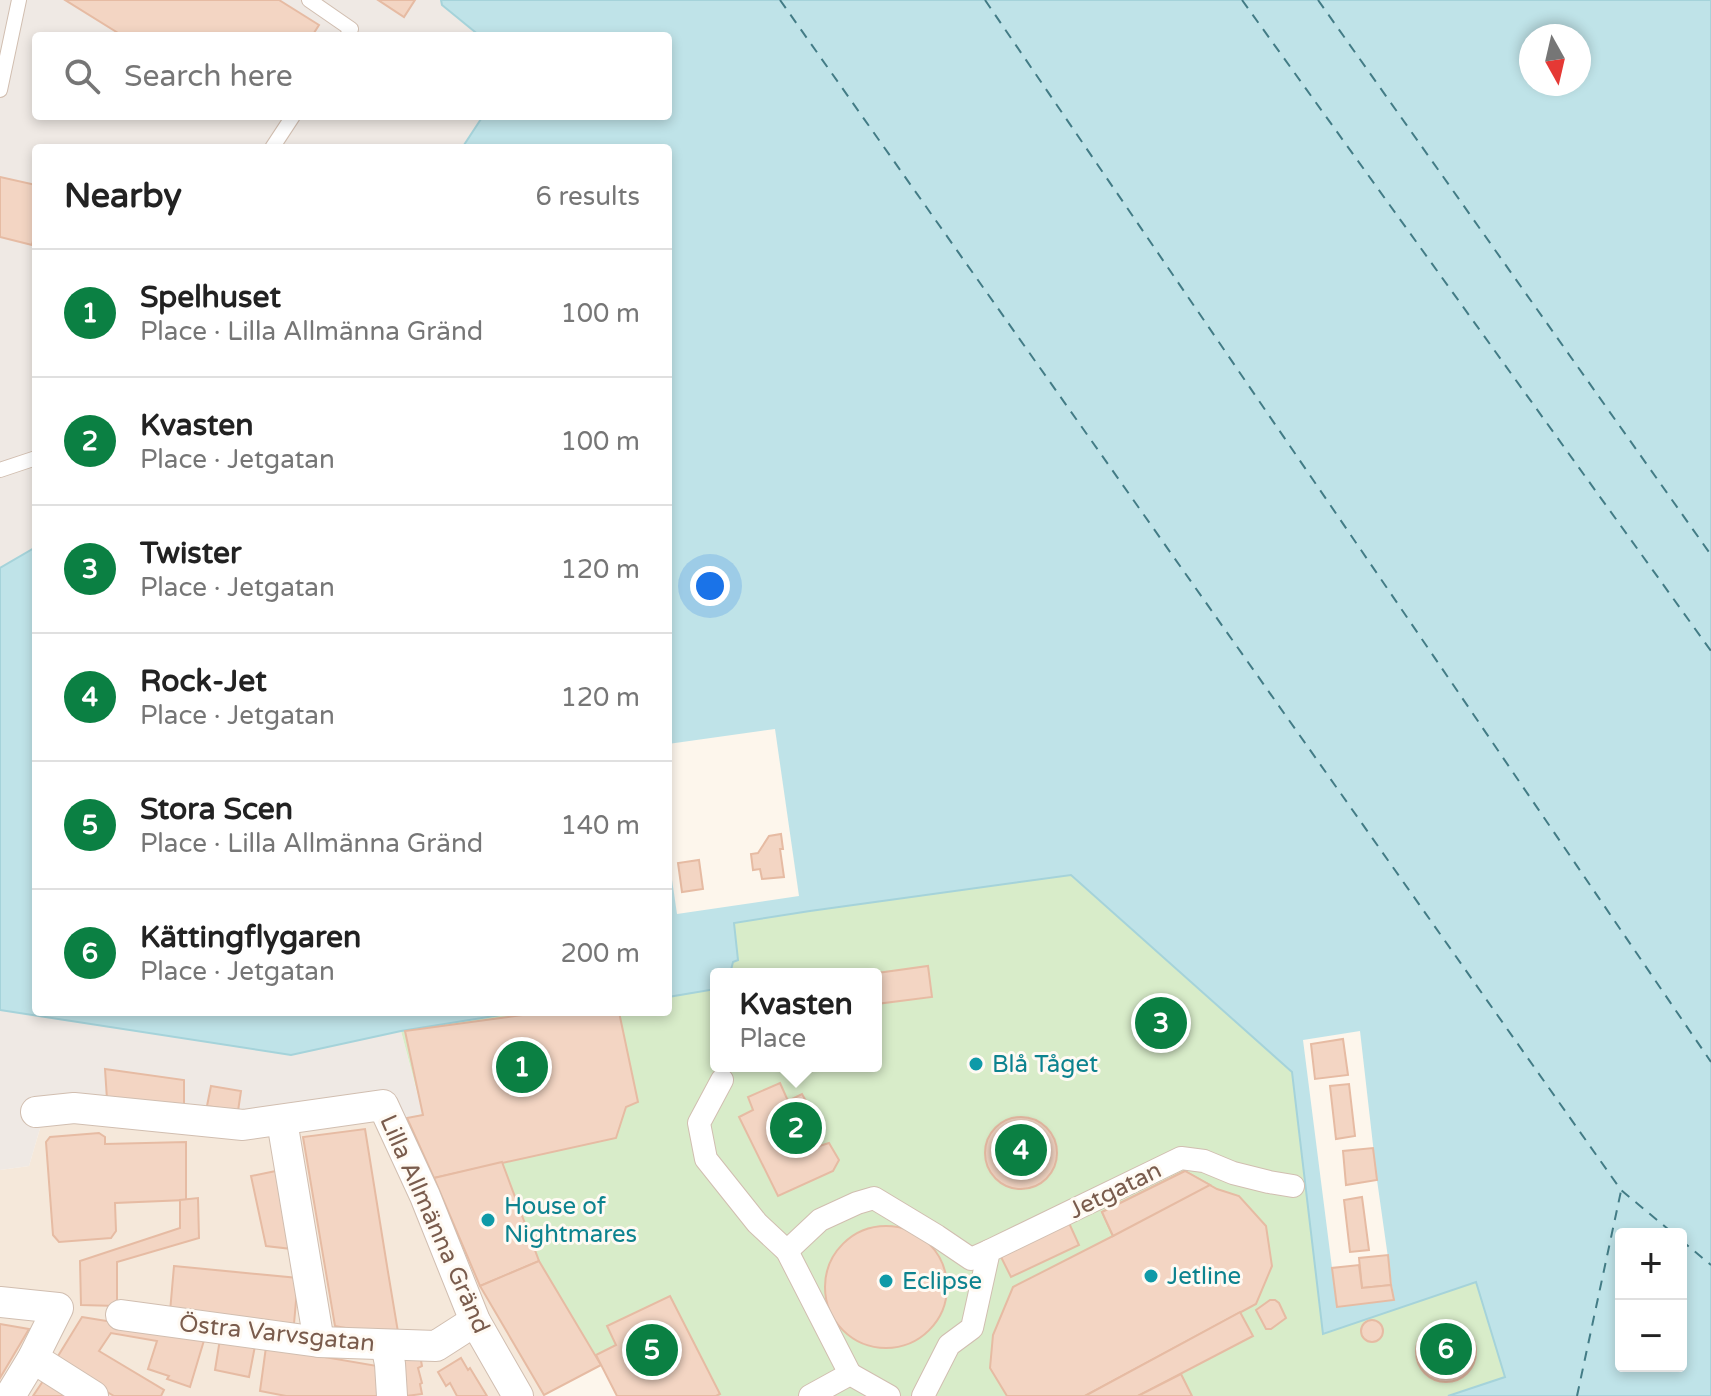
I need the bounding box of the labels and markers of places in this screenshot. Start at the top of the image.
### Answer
pin: 3 [1135,993,1187,1053]
pin: 1 [496,1037,548,1097]
place label: Blå Tåget [992,1050,1098,1079]
marker: Blå Tåget [967,1055,985,1073]
pin: 2 [770,1098,822,1158]
pin: 4 [995,1120,1047,1180]
place label: House of Nightmares [504,1192,637,1249]
marker: House of Nightmares [479,1211,497,1229]
place label: Jetline [1167,1262,1241,1291]
place label: Eclipse [902,1267,982,1296]
marker: Jetline [1142,1267,1160,1285]
marker: Eclipse [877,1272,895,1290]
pin: 6 [1420,1319,1472,1379]
pin: 5 [626,1320,678,1380]

